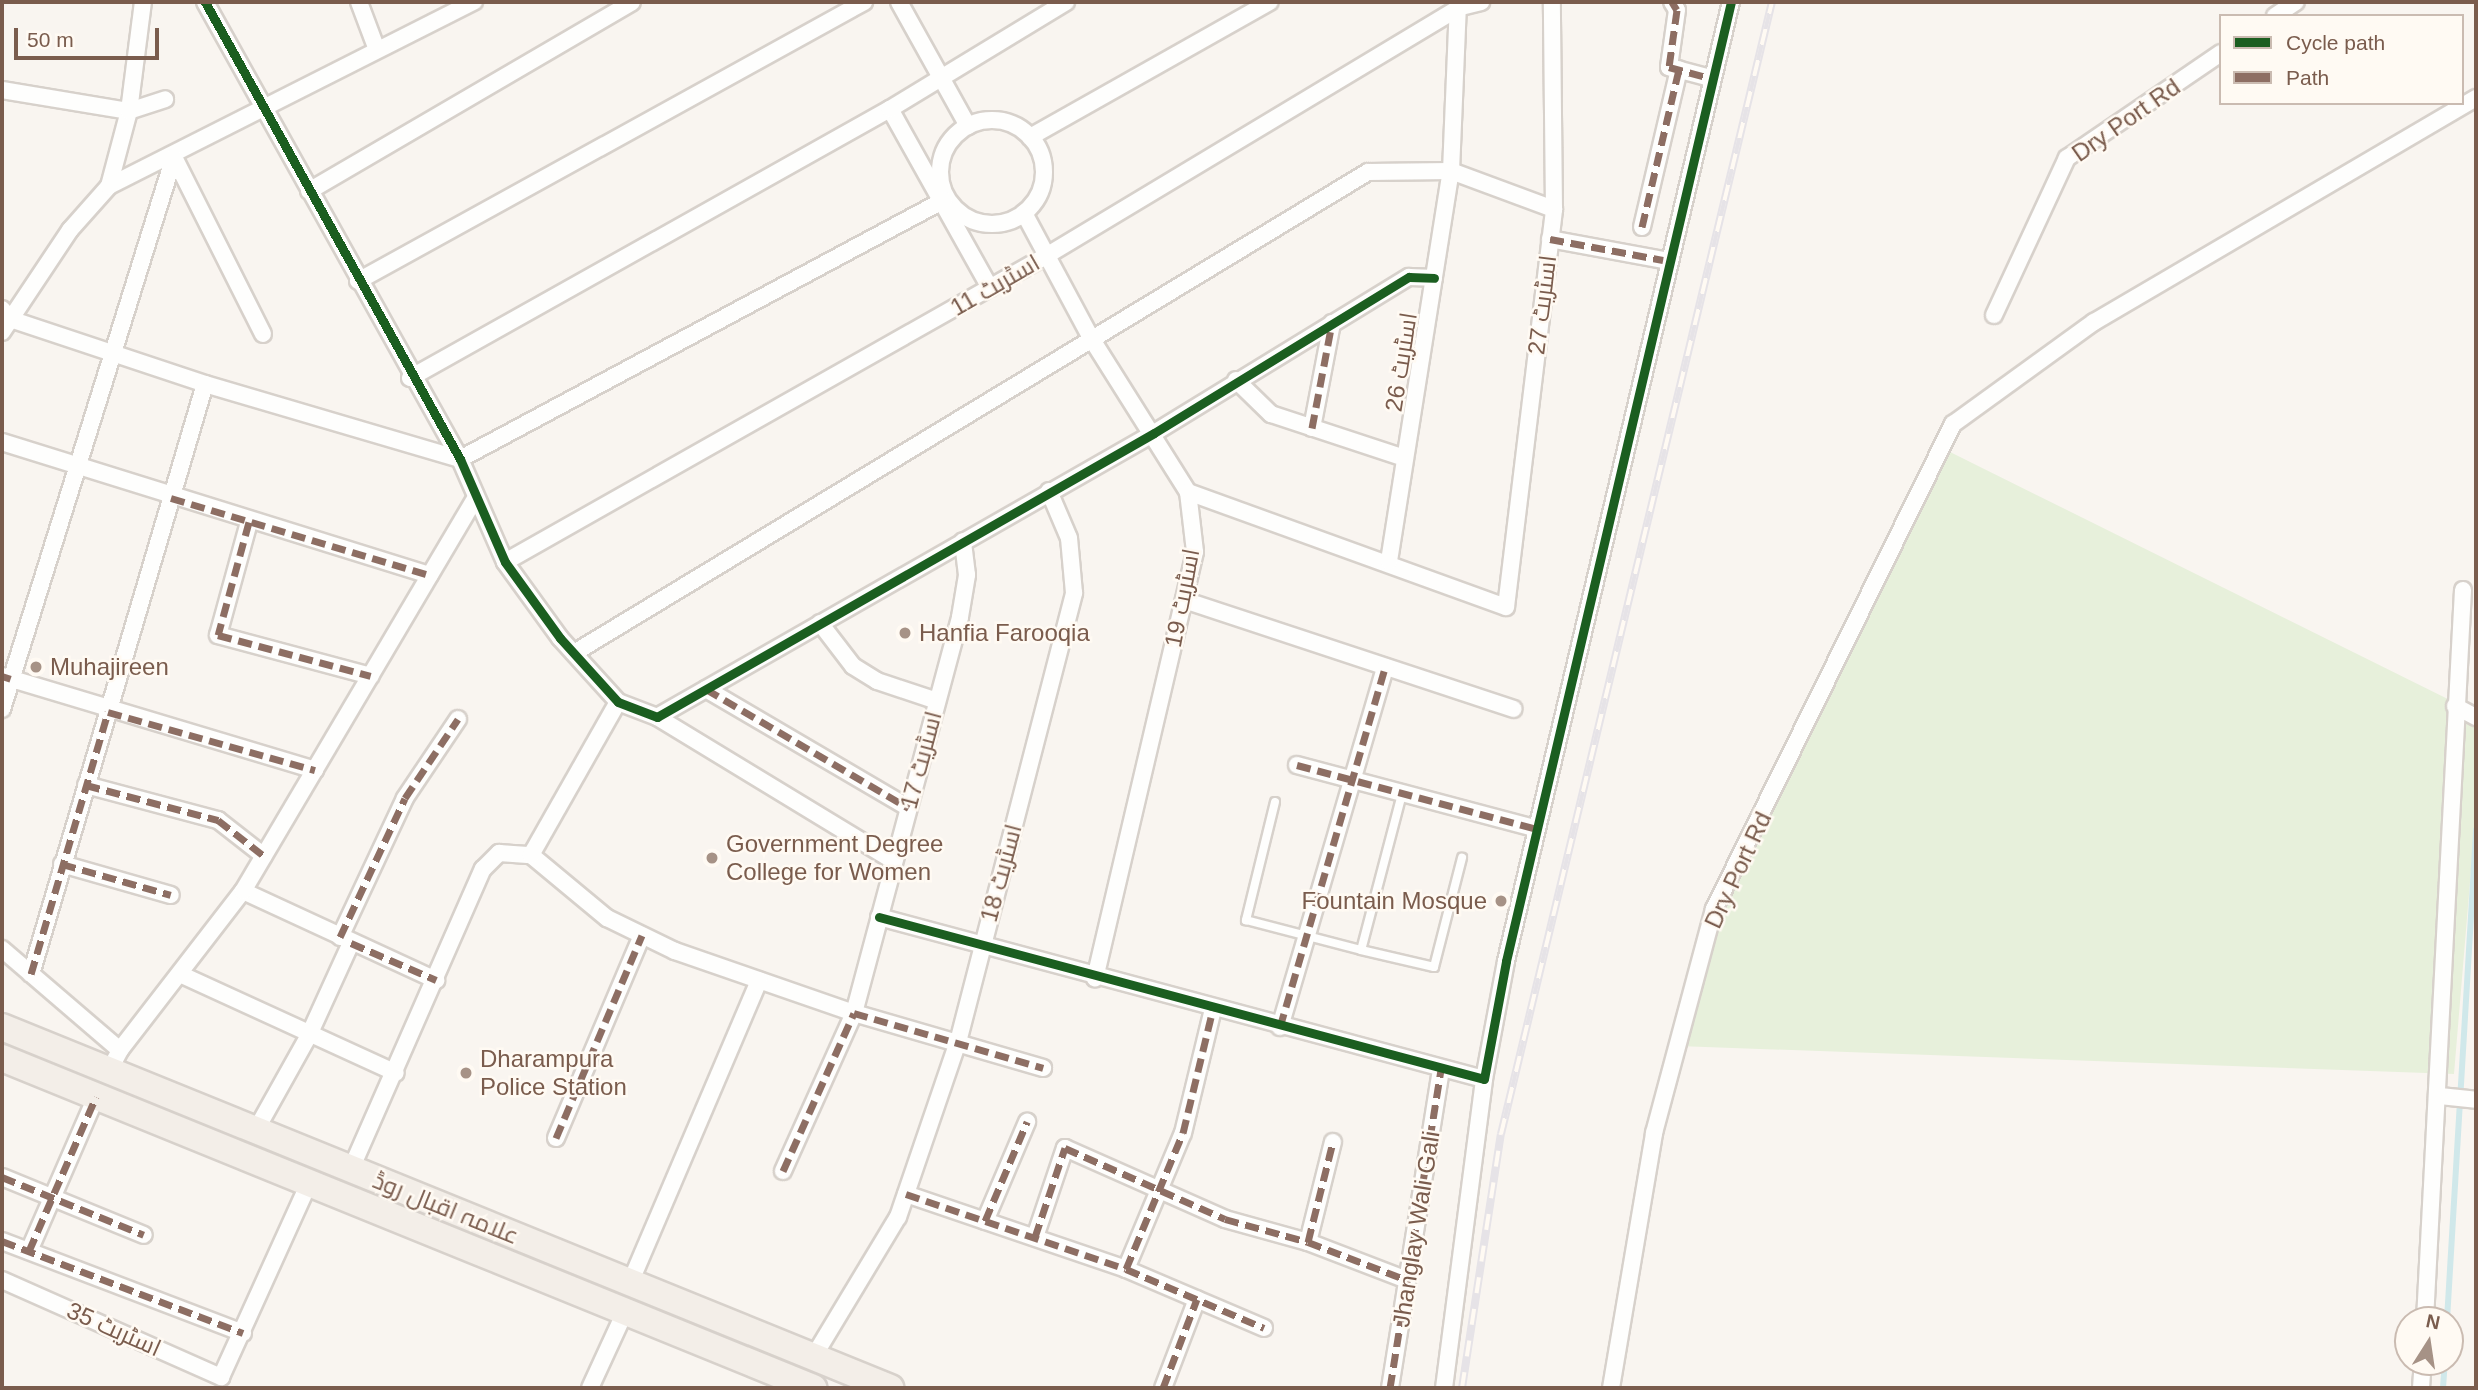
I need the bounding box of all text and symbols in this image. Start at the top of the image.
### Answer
scale bar [18,14,163,58]
legend [2219,14,2464,105]
text: 50 m [27,28,74,51]
text: Cycle path [2286,31,2385,54]
text: Path [2286,66,2329,89]
street label: Dry Port Rd [2066,72,2186,168]
street label: اسٹریٹ 11 [945,248,1045,322]
street label: اسٹریٹ 27 [1522,254,1562,356]
street label: اسٹریٹ 26 [1379,310,1423,414]
street label: اسٹریٹ 19 [1158,546,1206,650]
place label: Hanfia Farooqia [919,619,1090,647]
marker: Hanfia Farooqia [897,625,913,641]
place label: Muhajireen [50,653,169,681]
marker: Muhajireen [28,659,44,675]
street label: اسٹریٹ 17 [894,708,948,812]
street label: Dry Port Rd [1698,807,1778,933]
street label: اسٹریٹ 18 [974,821,1028,925]
place label: Government Degree College for Women [726,830,943,886]
marker: Government Degree College for Women [704,850,720,866]
place label: Fountain Mosque [1302,887,1487,915]
marker: Fountain Mosque [1493,893,1509,909]
place label: Dharampura Police Station [480,1045,627,1101]
marker: Dharampura Police Station [458,1065,474,1081]
street label: Jhanglay Wali Gali [1386,1129,1446,1329]
street label: علامہ اقبال روڈ [369,1166,523,1250]
street label: اسٹریٹ 35 [62,1296,166,1362]
north arrow [2394,1306,2464,1376]
text: N [2424,1310,2442,1334]

